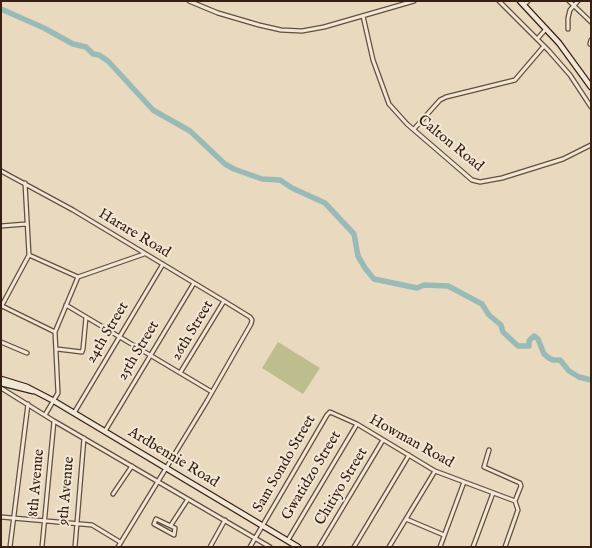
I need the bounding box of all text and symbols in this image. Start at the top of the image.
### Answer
street label: Calton Road [413,112,487,176]
street label: Harare Road [95,205,173,263]
street label: 26th Street [168,298,218,364]
street label: 24th Street [83,299,133,367]
street label: 25th Street [114,318,164,384]
street label: Howman Road [366,411,456,473]
street label: Sam Sondo Street [250,412,320,516]
street label: Ardbennie Road [124,424,222,492]
street label: Gwatidzo Street [278,428,346,524]
street label: Chitiyo Street [312,445,372,529]
street label: 8th Avenue [25,448,49,518]
street label: 9th Avenue [55,456,79,526]

